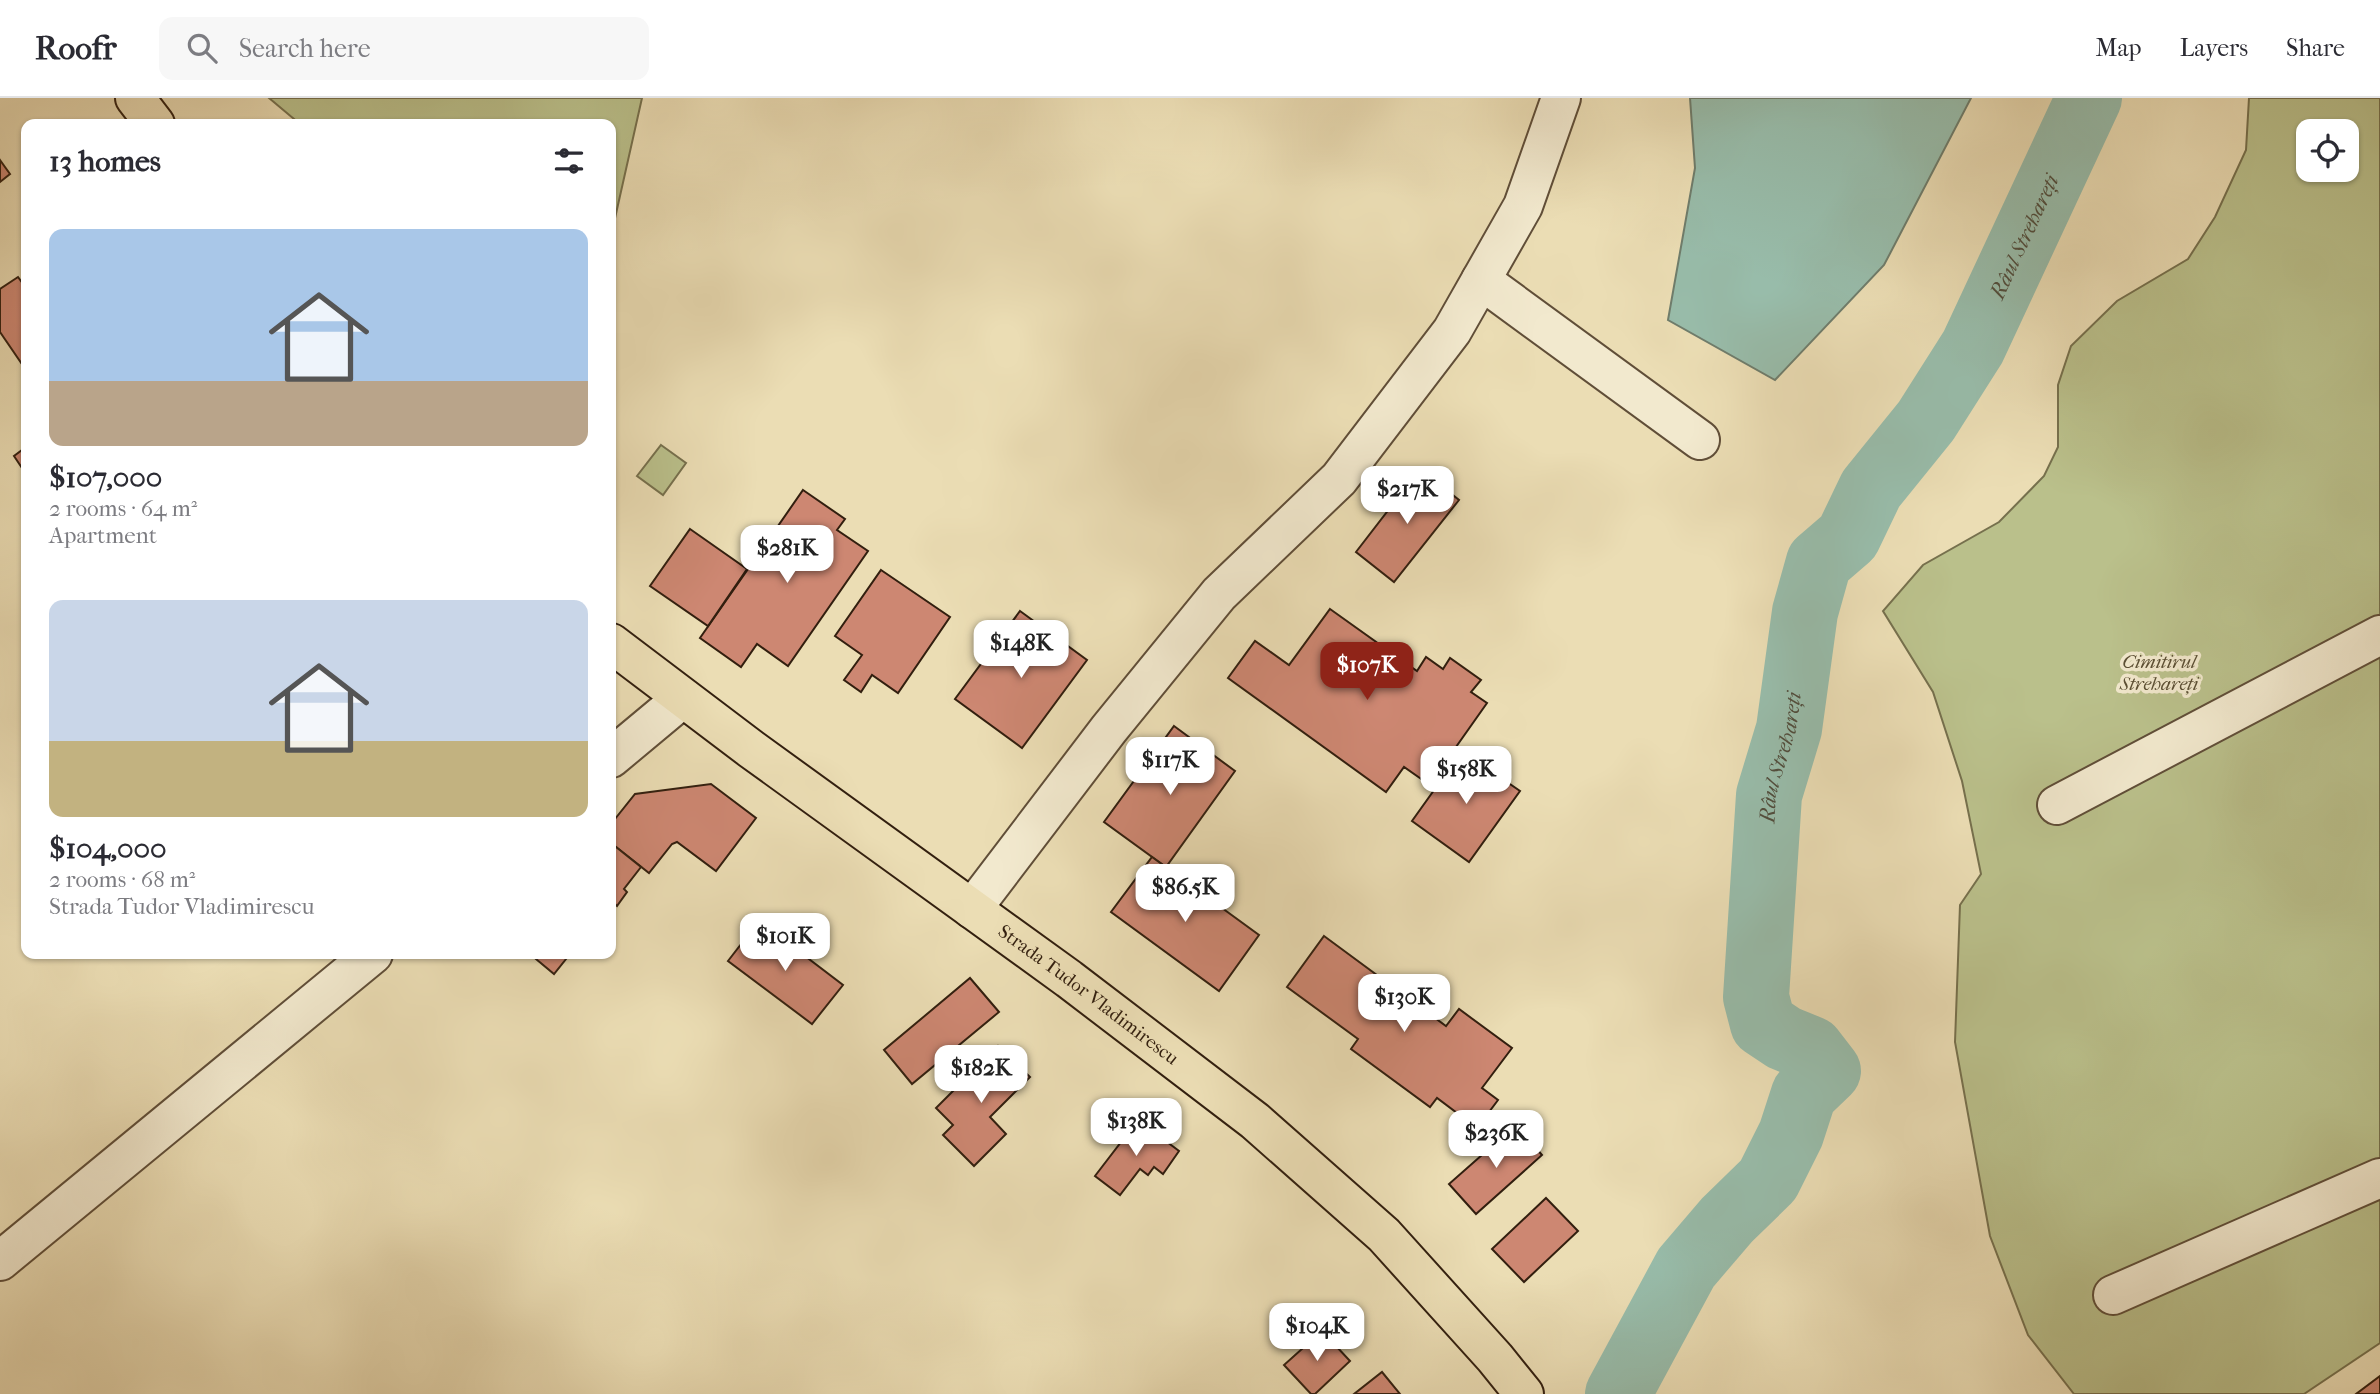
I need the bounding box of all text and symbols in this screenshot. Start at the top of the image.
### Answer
search box [159,17,649,80]
text: Roofr [35,29,117,68]
icon: search [183,29,221,67]
text: Search here [239,33,371,64]
text: Map [2096,34,2142,62]
text: Layers [2180,34,2248,62]
text: Share [2286,34,2345,62]
map controls [2296,119,2359,182]
button: locate [2296,119,2359,182]
icon: filters [550,142,588,180]
text: 13 homes [49,144,161,179]
water label: Râul Strehareți [1984,169,2064,304]
icon: home [256,274,382,400]
text: $107,000 [49,460,162,495]
pin: $217K [1358,466,1456,526]
text: $217K [1377,475,1437,502]
text: 2 rooms · 64 m² [49,495,197,522]
text: Apartment [49,522,157,549]
pin: $281K [738,526,836,585]
text: $281K [757,534,817,561]
pin: $148K [972,620,1070,680]
text: $148K [990,629,1052,656]
pin: $107K [1318,642,1416,702]
icon: home [256,645,382,771]
text: $107K [1336,651,1398,678]
park label: Cimitirul Strehareți [2119,651,2200,695]
water label: Râul Strehareți [1755,688,1806,826]
pin: $117K [1121,738,1219,797]
text: $117K [1142,746,1198,773]
pin: $158K [1417,746,1515,806]
text: $158K [1437,755,1496,782]
text: $104,000 [49,831,167,866]
pin: $86.5K [1128,864,1242,924]
text: 2 rooms · 68 m² [49,866,195,893]
text: $86.5K [1152,873,1218,900]
text: Strada Tudor Vladimirescu [49,893,315,920]
pin: $101K [736,914,834,973]
street label: Strada Tudor Vladimirescu [994,920,1183,1070]
text: $101K [756,922,814,949]
pin: $130K [1355,974,1453,1034]
text: $130K [1374,983,1434,1010]
pin: $182K [932,1046,1030,1105]
text: $182K [951,1054,1011,1081]
pin: $138K [1087,1098,1185,1158]
text: $138K [1107,1107,1165,1134]
pin: $236K [1447,1110,1545,1170]
text: $236K [1464,1119,1528,1146]
pin: $104K [1268,1304,1366,1363]
text: $104K [1285,1312,1349,1339]

